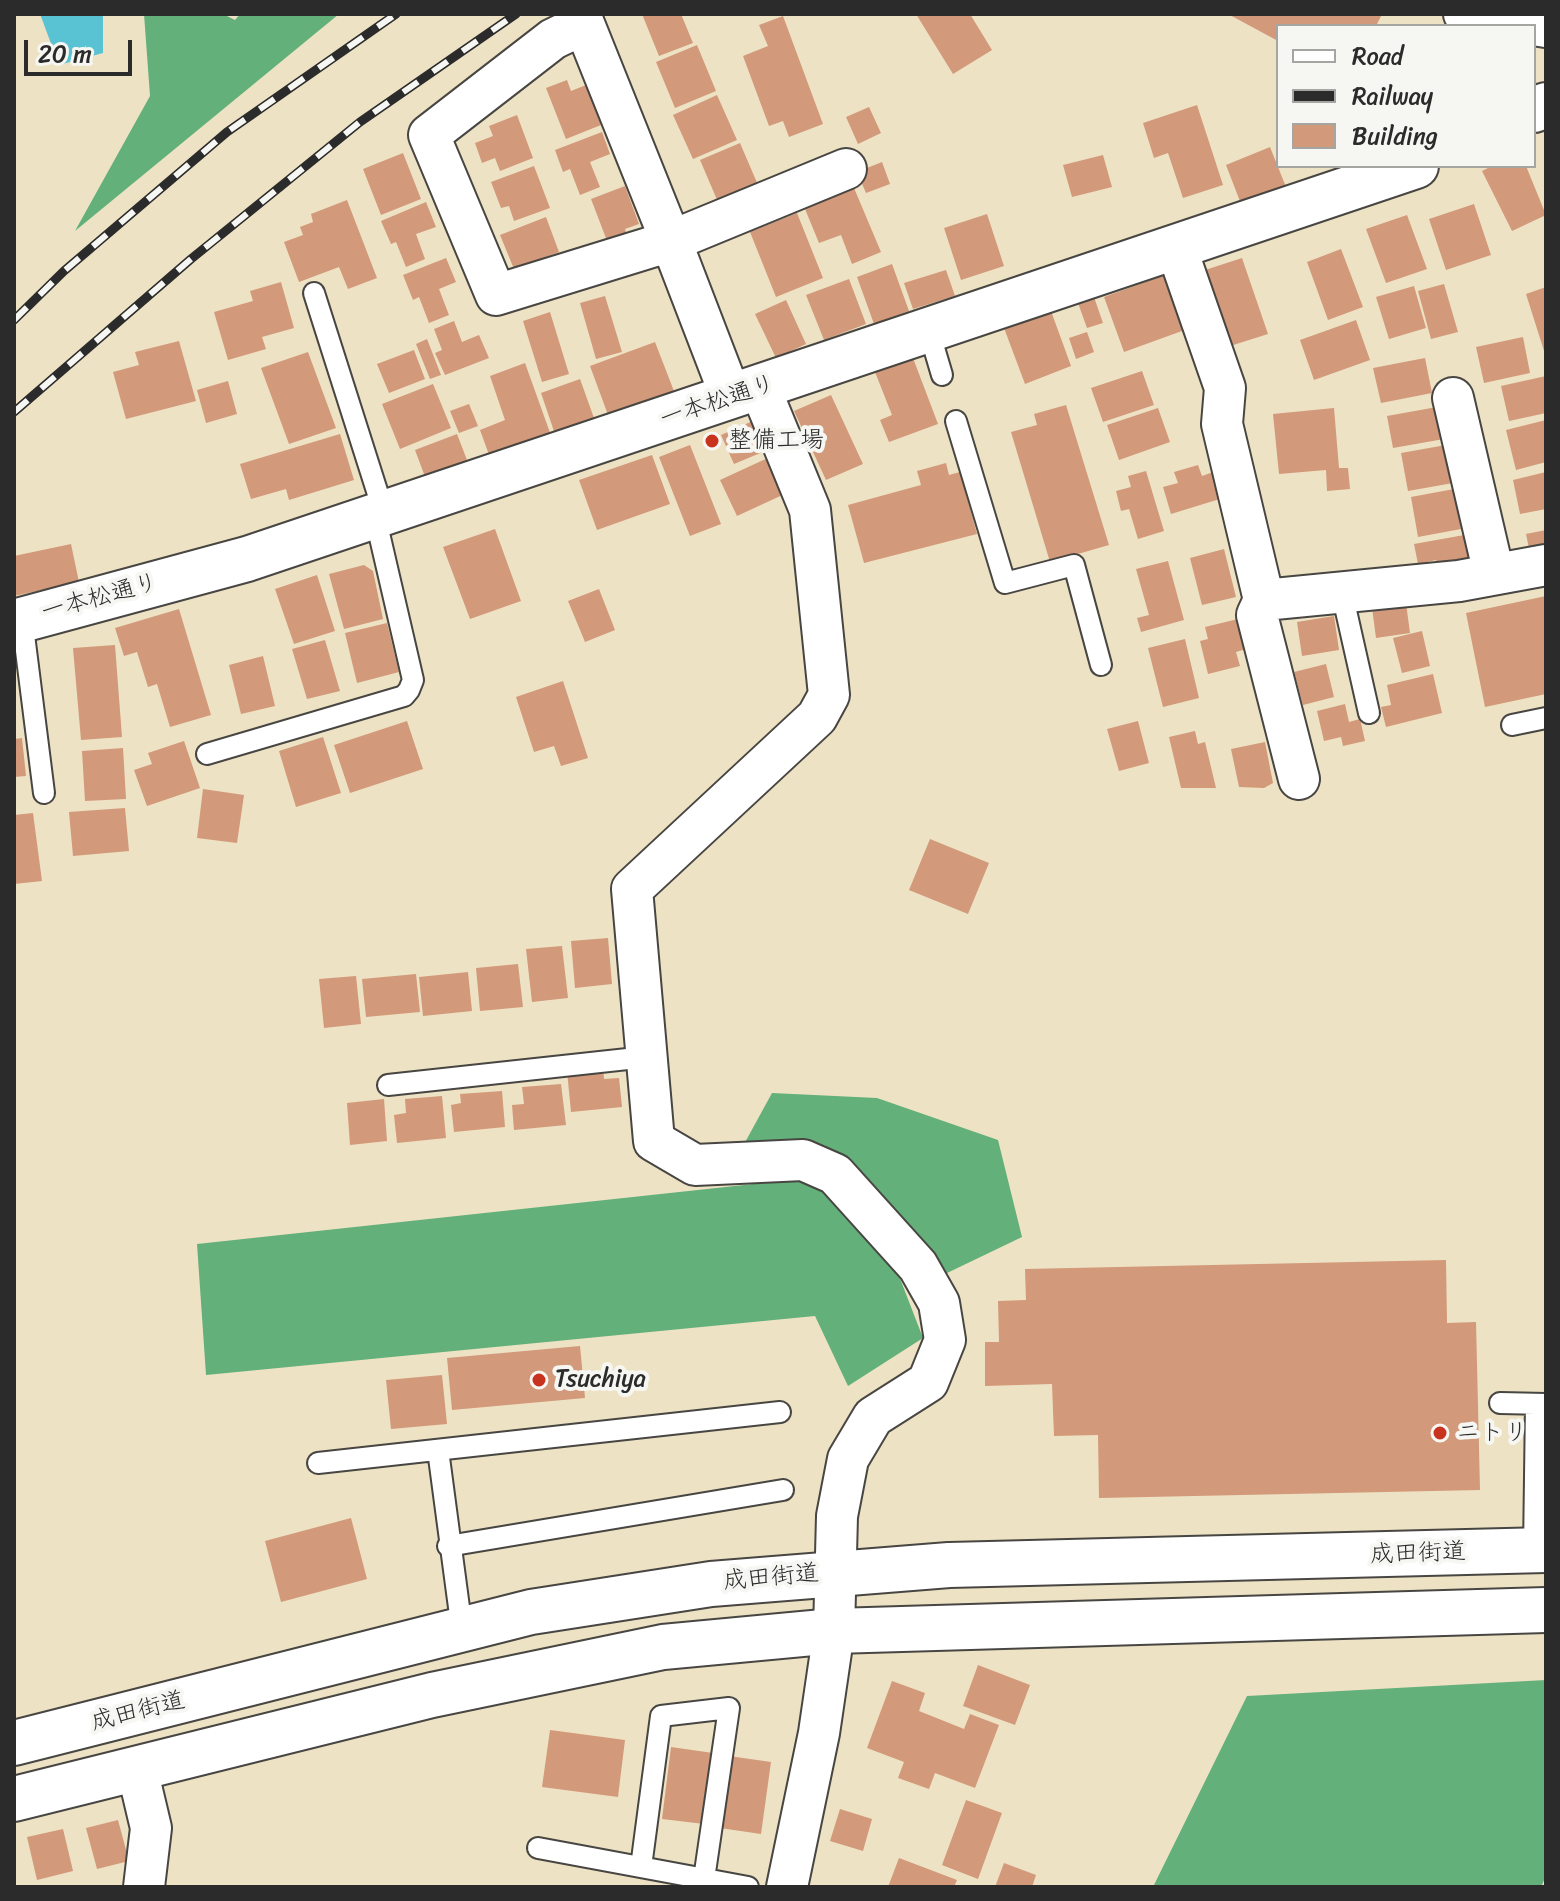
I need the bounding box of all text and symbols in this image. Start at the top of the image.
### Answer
scale bar [28,24,136,74]
legend [1276,24,1536,168]
text: 20 m [38,33,92,75]
text: Road [1352,35,1403,77]
text: Railway [1352,75,1433,117]
text: Building [1352,115,1438,157]
street label: 一本松通り [656,370,780,434]
place label: 整備工場 [728,427,824,455]
marker: 整備工場 [703,432,721,450]
street label: 一本松通り [38,569,162,627]
place label: Tsuchiya [555,1366,646,1394]
marker: Tsuchiya [530,1371,548,1389]
place label: ニトリ [1456,1419,1528,1447]
marker: ニトリ [1431,1424,1449,1442]
street label: 成田街道 [1370,1538,1466,1570]
street label: 成田街道 [722,1559,820,1597]
street label: 成田街道 [88,1686,188,1738]

